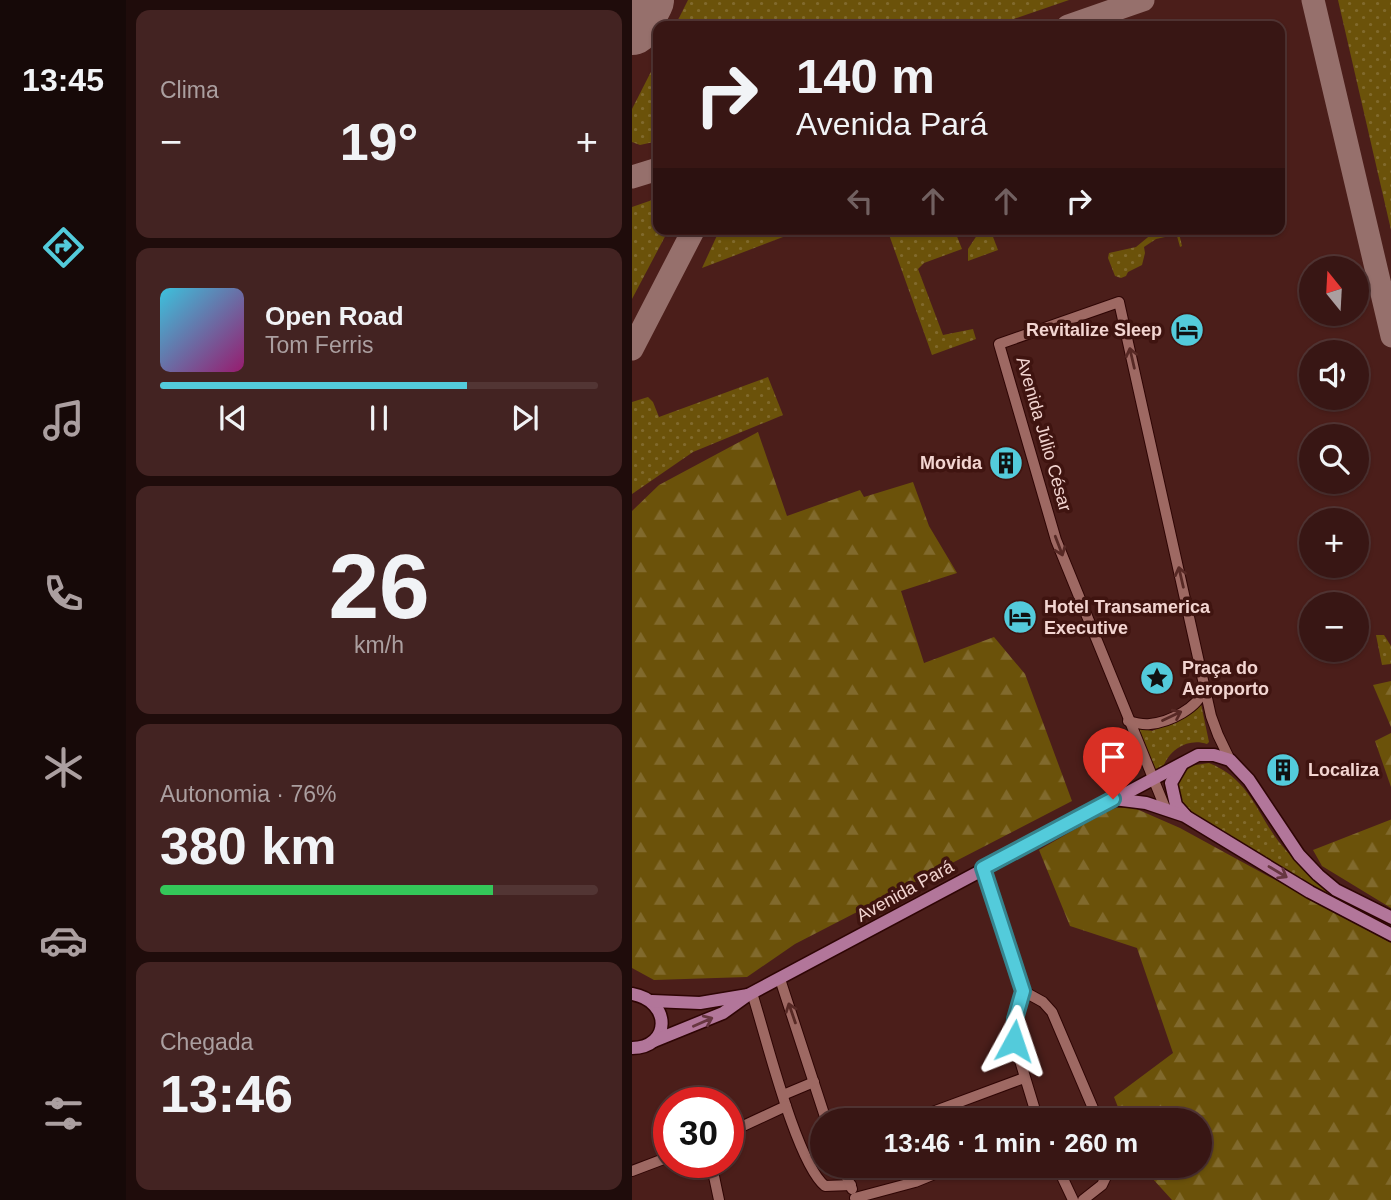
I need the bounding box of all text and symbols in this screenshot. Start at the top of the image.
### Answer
icon: right [681,49,772,140]
text: 140 m [796,49,935,103]
text: 13:45 [22,62,104,98]
text: Clima [160,77,219,103]
text: Avenida Pará [796,106,988,142]
text: 19° [340,113,418,171]
text: − [160,121,182,163]
text: + [576,121,598,163]
icon: left [841,182,879,220]
icon: ahead [914,182,952,220]
icon: ahead [987,182,1025,220]
icon: right [1060,182,1098,220]
icon: directions [39,223,88,272]
north arrow [1299,256,1369,326]
map controls [1299,256,1369,662]
text: Open Road [265,301,404,331]
hotel icon: Revitalize Sleep [1168,311,1206,349]
place label: Revitalize Sleep [1026,320,1162,340]
text: Tom Ferris [265,332,374,358]
button: sound [1299,340,1369,410]
one-way arrow [1124,347,1138,370]
street label: Avenida Júlio César [1012,354,1076,514]
icon: music [39,396,88,445]
icon: previous [214,399,252,437]
icon: pause [360,399,398,437]
icon: next [506,399,544,437]
button: search [1299,424,1369,494]
building icon: Movida [987,444,1025,482]
place label: Movida [920,453,983,473]
button: + [1299,508,1369,578]
one-way arrow [1053,535,1066,557]
text: 26 [328,536,430,637]
one-way arrow [1174,566,1187,589]
icon: phone [39,569,88,618]
button: − [1299,592,1369,662]
place label: Hotel Transamerica Executive [1044,597,1211,638]
hotel icon: Hotel Transamerica Executive [1001,598,1039,636]
text: km/h [354,632,404,658]
place label: Praça do Aeroporto [1182,658,1269,699]
place icon: Praça do Aeroporto [1138,659,1176,697]
one-way arrow [1161,709,1183,722]
pin [1083,727,1143,799]
icon: arrive [1094,738,1132,776]
icon: climate [39,743,88,792]
building icon: Localiza [1264,751,1302,789]
place label: Localiza [1308,760,1380,780]
text: Autonomia · 76% [160,781,336,807]
text: 380 km [160,817,336,875]
street label: Avenida Pará [853,856,958,926]
one-way arrow [1267,865,1287,879]
icon: car [39,916,88,965]
one-way arrow [785,1002,797,1024]
position arrow [977,1004,1051,1078]
one-way arrow [692,1015,713,1028]
text: Chegada [160,1029,253,1055]
text: 13:46 [160,1065,293,1123]
speed limit sign: 30 [653,1087,744,1178]
icon: filters [39,1089,88,1138]
text: 13:46 · 1 min · 260 m [884,1128,1138,1158]

